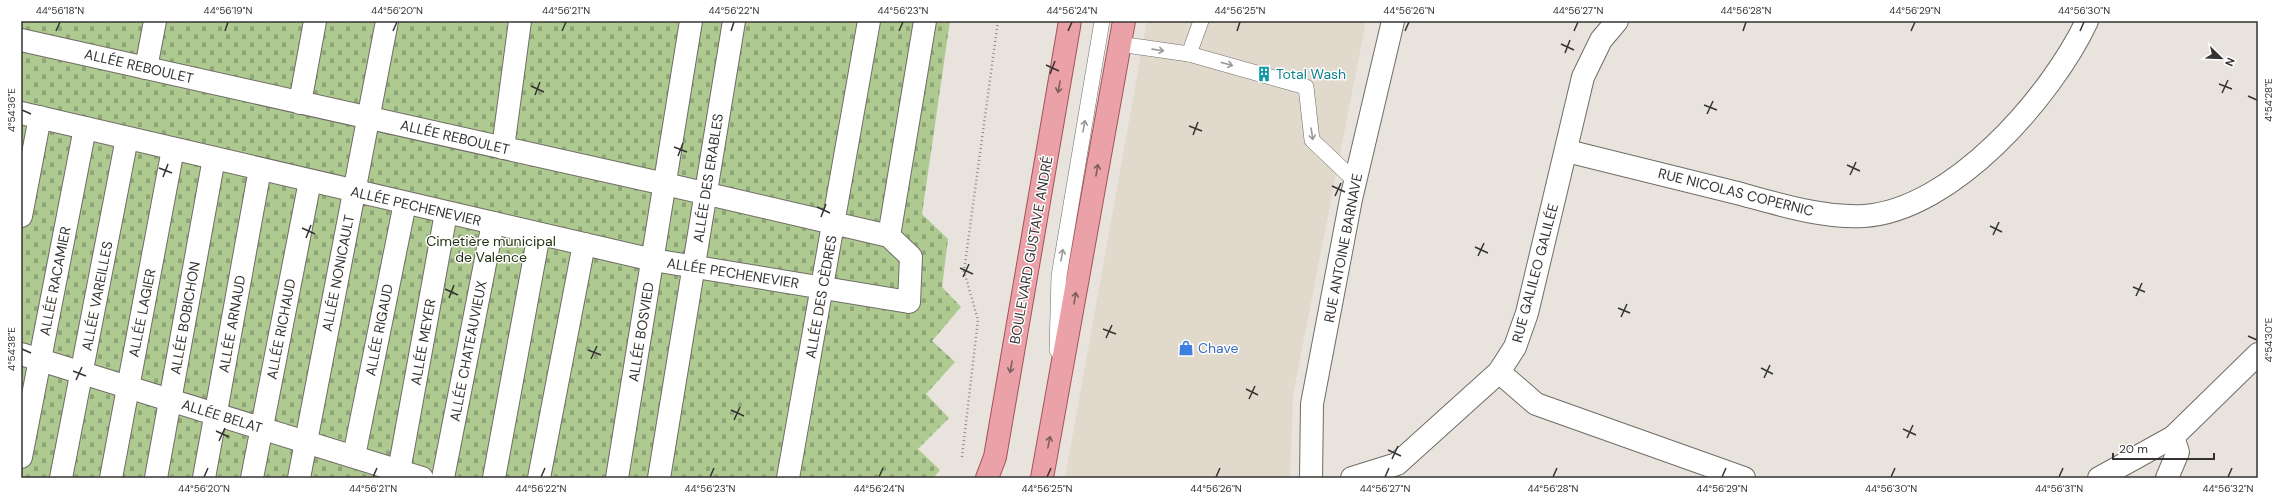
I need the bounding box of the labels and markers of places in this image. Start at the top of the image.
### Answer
building icon: Total Wash [1255,65,1273,83]
place label: Total Wash [1276,65,1346,83]
shop icon: Chave [1177,339,1195,357]
place label: Chave [1198,339,1238,357]

